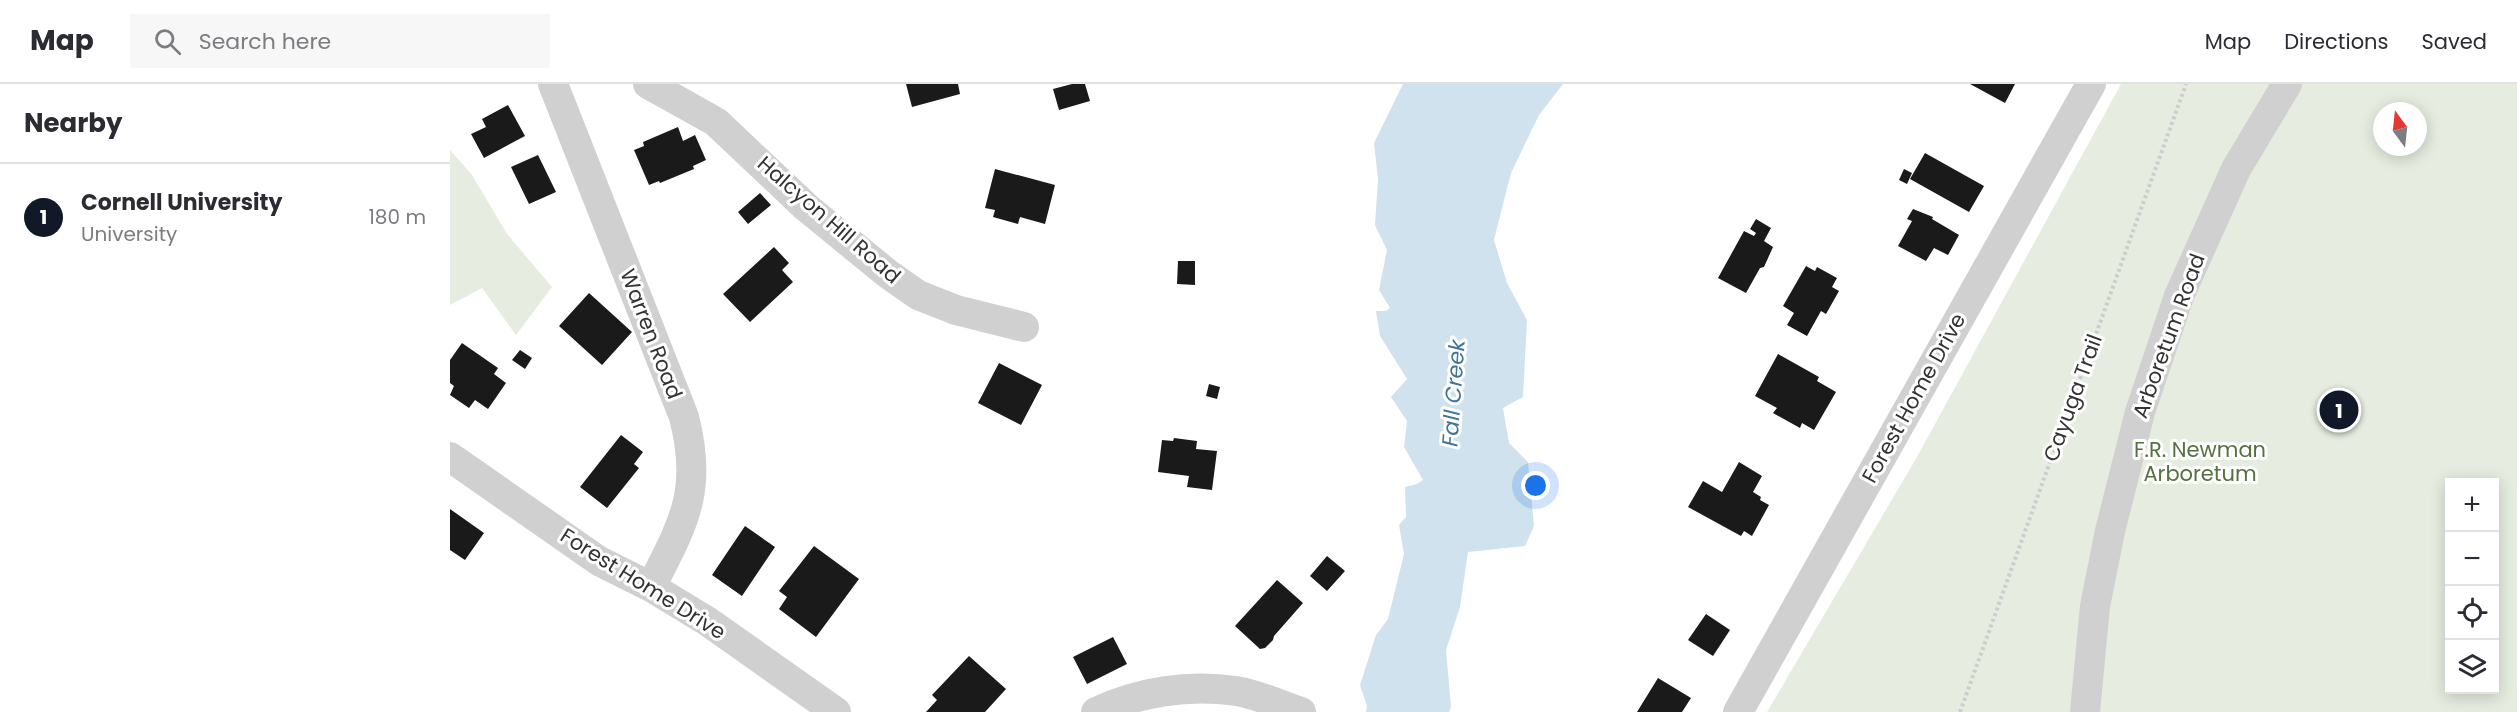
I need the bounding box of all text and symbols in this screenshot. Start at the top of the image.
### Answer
search box [130,14,550,68]
text: Map [30,21,94,60]
icon: search [151,25,184,58]
text: Search here [199,26,331,57]
text: Map [2205,27,2251,56]
text: Directions [2284,27,2388,56]
text: Saved [2421,27,2487,56]
north arrow [2373,102,2427,156]
text: Nearby [24,105,122,141]
street label: Halcyon Hill Road [751,149,907,290]
text: Cornell University [81,187,282,218]
text: 1 [40,203,47,231]
text: 180 m [368,203,426,231]
text: University [81,220,177,248]
street label: Arboretum Road [2125,249,2212,422]
street label: Warren Road [613,265,690,403]
street label: Forest Home Drive [1855,308,1972,488]
street label: Cayuga Trail [2036,330,2109,465]
water label: Fall Creek [1434,337,1473,448]
pin: 1 [2320,388,2358,432]
park label: F.R. Newman Arboretum [2134,435,2266,488]
your location [1521,471,1550,500]
map controls [2445,478,2499,694]
button: + [2445,478,2499,532]
street label: Forest Home Drive [555,521,732,646]
button: − [2445,532,2499,586]
button: locate [2445,586,2499,640]
button: layers [2445,640,2499,694]

